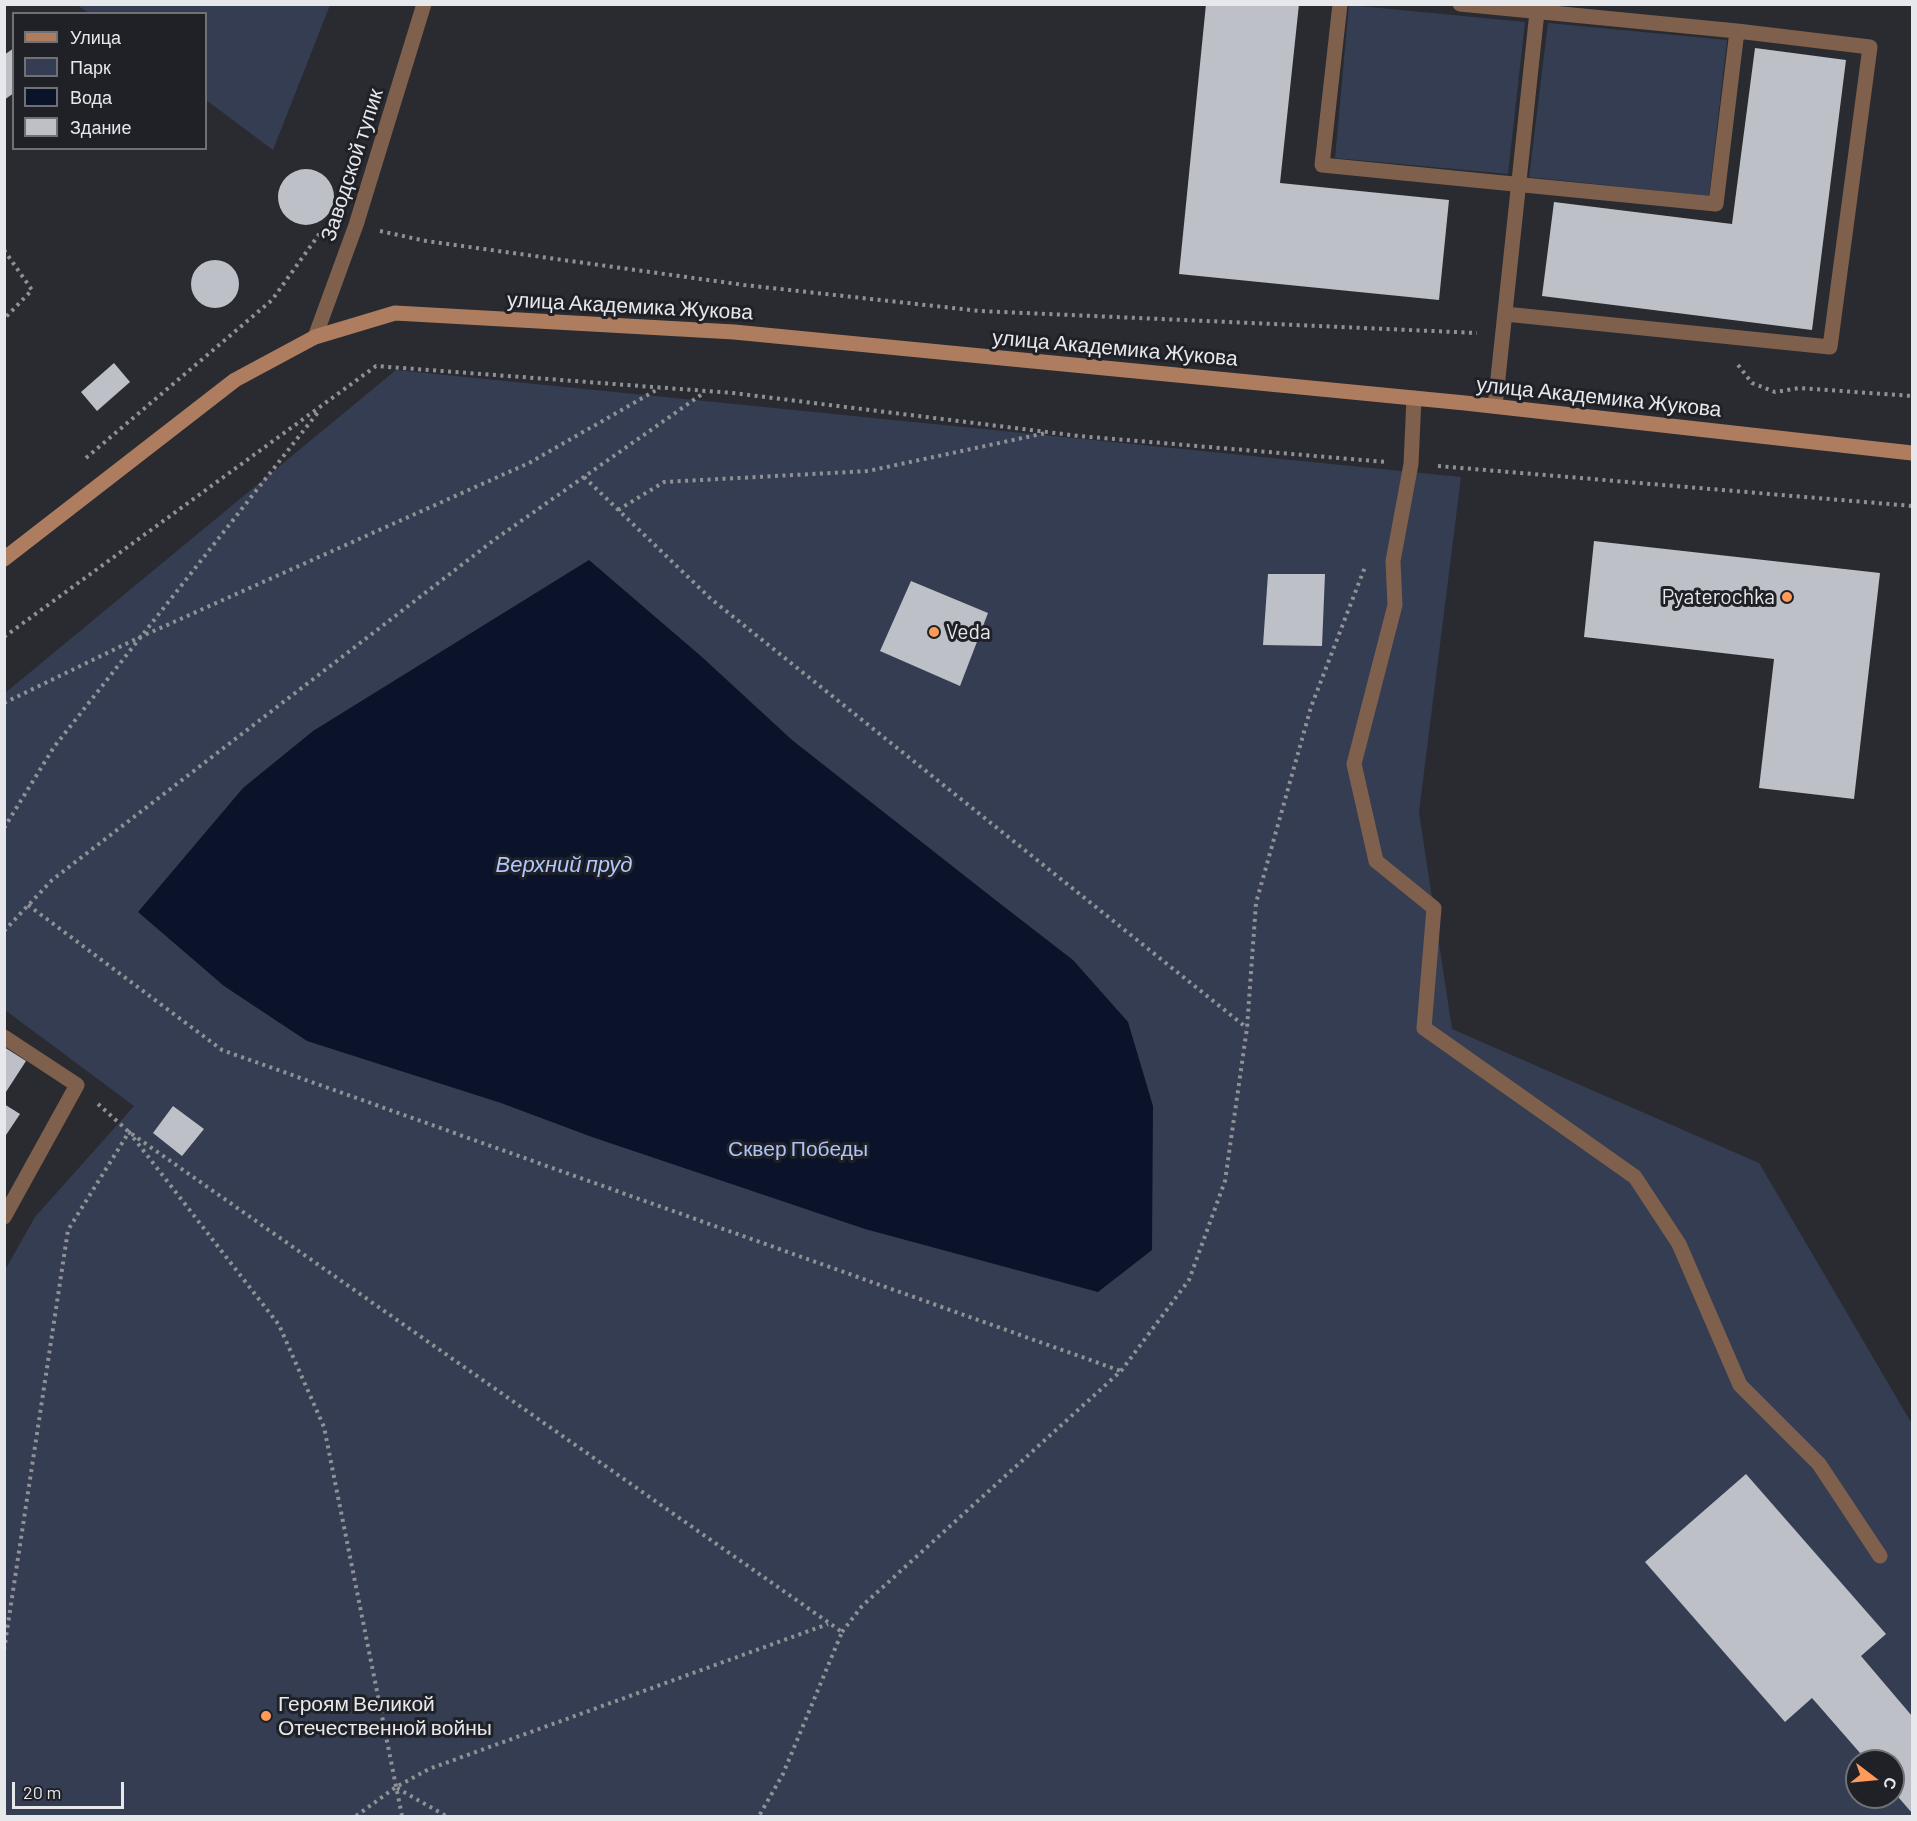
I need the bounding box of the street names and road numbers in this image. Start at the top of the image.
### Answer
street label: Заводской тупик [315,86,389,244]
street label: улица Академика Жукова [506,287,754,325]
street label: улица Академика Жукова [991,325,1239,371]
street label: улица Академика Жукова [1475,372,1723,422]

